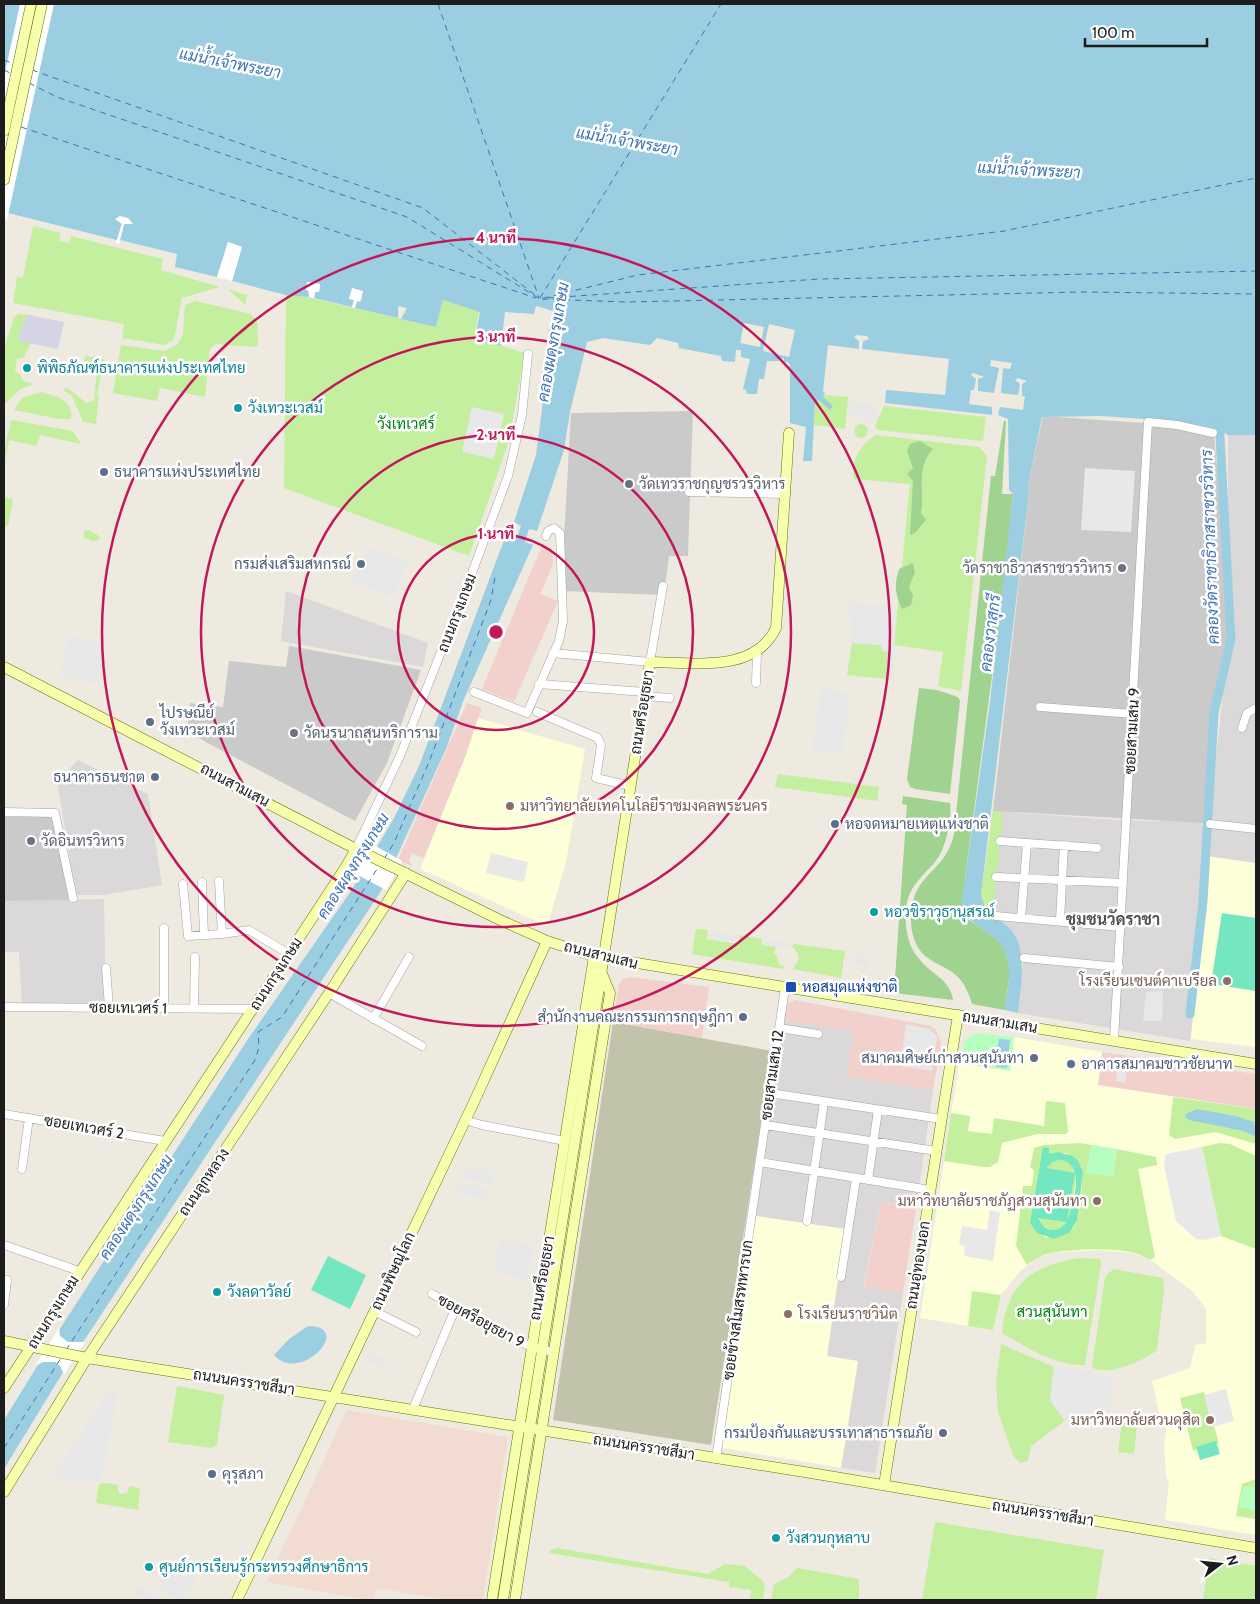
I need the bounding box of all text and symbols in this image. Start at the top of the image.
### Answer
scale bar [1085,15,1208,47]
text: 100 m [1092,24,1134,42]
water label: แม่น้ำเจ้าพระยา [177,39,284,82]
water label: แม่น้ำเจ้าพระยา [574,118,681,159]
water label: แม่น้ำเจ้าพระยา [977,153,1082,182]
text: 4 นาที [476,228,516,247]
water label: คลองผดุงกรุงเกษม [533,280,575,404]
text: 3 นาที [476,327,516,346]
place label: พิพิธภัณฑ์ธนาคารแห่งประเทศไทย [37,358,246,377]
marker: พิพิธภัณฑ์ธนาคารแห่งประเทศไทย [21,362,33,374]
place label: วังเทวะเวสม์ [248,398,323,417]
marker: วังเทวะเวสม์ [232,402,244,414]
park label: วังเทเวศร์ [377,414,435,433]
text: 2 นาที [477,425,516,444]
water label: คลองวัดราชาธิวาสราชวรวิหาร [1196,448,1223,645]
place label: ธนาคารแห่งประเทศไทย [114,462,261,481]
marker: ธนาคารแห่งประเทศไทย [98,466,110,478]
place label: วัดเทวราชกุญชรวรวิหาร [639,475,786,495]
marker: วัดเทวราชกุญชรวรวิหาร [623,478,635,490]
text: 1 นาที [478,524,514,543]
place label: กรมส่งเสริมสหกรณ์ [234,554,351,573]
marker: กรมส่งเสริมสหกรณ์ [355,558,367,570]
place label: วัดราชาธิวาสราชวรวิหาร [962,559,1112,577]
marker: วัดราชาธิวาสราชวรวิหาร [1116,562,1128,574]
street label: ถนนกรุงเกษม [434,571,482,656]
water label: คลองวาสุกรี [974,592,1006,673]
centre of rings [487,623,505,641]
street label: ถนนศรีอยุธยา [625,668,660,756]
street label: ซอยสามเสน 9 [1121,687,1143,775]
place label: ไปรษณีย์ วังเทวะเวสม์ [159,703,235,739]
marker: ไปรษณีย์ วังเทวะเวสม์ [144,716,156,728]
place label: วัดนรนาถสุนทริการาม [304,724,438,744]
marker: วัดนรนาถสุนทริการาม [288,727,300,739]
street label: ถนนสามเสน [197,759,273,811]
place label: ธนาคารธนชาต [53,768,145,786]
marker: ธนาคารธนชาต [149,771,161,783]
place label: มหาวิทยาลัยเทคโนโลยีราชมงคลพระนคร [520,796,768,815]
marker: มหาวิทยาลัยเทคโนโลยีราชมงคลพระนคร [504,800,516,812]
water label: คลองผดุงกรุงเกษม [313,809,395,924]
place label: หอจดหมายเหตุแห่งชาติ [845,814,989,835]
marker: หอจดหมายเหตุแห่งชาติ [829,818,841,830]
place label: วัดอินทรวิหาร [41,832,125,850]
marker: วัดอินทรวิหาร [25,835,37,847]
place label: หอวชิราวุธานุสรณ์ [884,902,995,923]
marker: หอวชิราวุธานุสรณ์ [868,906,880,918]
district label: ชุมชนวัดราชา [1066,909,1160,931]
street label: ถนนกรุงเกษม [246,934,308,1015]
street label: ถนนสามเสน [562,937,640,973]
place label: โรงเรียนเซนต์คาเบรียล [1078,971,1217,990]
marker: โรงเรียนเซนต์คาเบรียล [1221,975,1233,987]
place label: หอสมุดแห่งชาติ [802,977,898,998]
marker: หอสมุดแห่งชาติ [784,980,798,994]
street label: ซอยเทเวศร์ 1 [89,997,167,1018]
place label: สำนักงานคณะกรรมการกฤษฎีกา [538,1007,733,1027]
street label: ถนนสามเสน [961,1007,1039,1037]
marker: สำนักงานคณะกรรมการกฤษฎีกา [737,1011,749,1023]
street label: ซอยสามเสน 12 [757,1029,787,1121]
place label: สมาคมศิษย์เก่าสวนสุนันทา [861,1048,1024,1069]
marker: สมาคมศิษย์เก่าสวนสุนันทา [1028,1052,1040,1064]
place label: อาคารสมาคมชาวชัยนาท [1081,1055,1233,1073]
marker: อาคารสมาคมชาวชัยนาท [1065,1058,1077,1070]
street label: ซอยเทเวศร์ 2 [43,1110,126,1143]
street label: ถนนลูกหลวง [175,1145,234,1220]
water label: คลองผดุงกรุงเกษม [95,1151,179,1264]
place label: มหาวิทยาลัยราชภัฏสวนสุนันทา [897,1192,1087,1212]
marker: มหาวิทยาลัยราชภัฏสวนสุนันทา [1091,1195,1103,1207]
street label: ถนนอู่ทองนอก [901,1219,935,1311]
street label: ถนนพิษณุโลก [366,1229,421,1314]
street label: ถนนศรีอยุธยา [525,1234,560,1322]
street label: ซอยข้างสโมสรทหารบก [718,1239,757,1381]
street label: ถนนกรุงเกษม [23,1272,84,1353]
place label: วังลดาวัลย์ [227,1282,291,1301]
marker: วังลดาวัลย์ [211,1286,223,1298]
street label: ซอยศรีอยุธยา 9 [433,1290,528,1353]
park label: สวนสุนันทา [1017,1303,1087,1323]
place label: โรงเรียนราชวินิต [797,1304,898,1323]
marker: โรงเรียนราชวินิต [782,1308,794,1320]
street label: ถนนนครราชสีมา [192,1364,296,1399]
place label: มหาวิทยาลัยสวนดุสิต [1071,1411,1200,1431]
marker: มหาวิทยาลัยสวนดุสิต [1204,1414,1216,1426]
place label: กรมป้องกันและบรรเทาสาธารณภัย [724,1423,933,1442]
marker: กรมป้องกันและบรรเทาสาธารณภัย [937,1427,949,1439]
street label: ถนนนครราชสีมา [592,1429,696,1464]
place label: คุรุสภา [222,1465,264,1485]
marker: คุรุสภา [206,1468,218,1480]
street label: ถนนนครราชสีมา [991,1495,1095,1530]
place label: วังสวนกุหลาบ [786,1529,870,1549]
marker: วังสวนกุหลาบ [770,1532,782,1544]
north arrow [1195,1539,1245,1589]
text: N [1222,1553,1243,1568]
place label: ศูนย์การเรียนรู้กระทรวงศึกษาธิการ [159,1557,369,1577]
marker: ศูนย์การเรียนรู้กระทรวงศึกษาธิการ [143,1561,155,1573]

